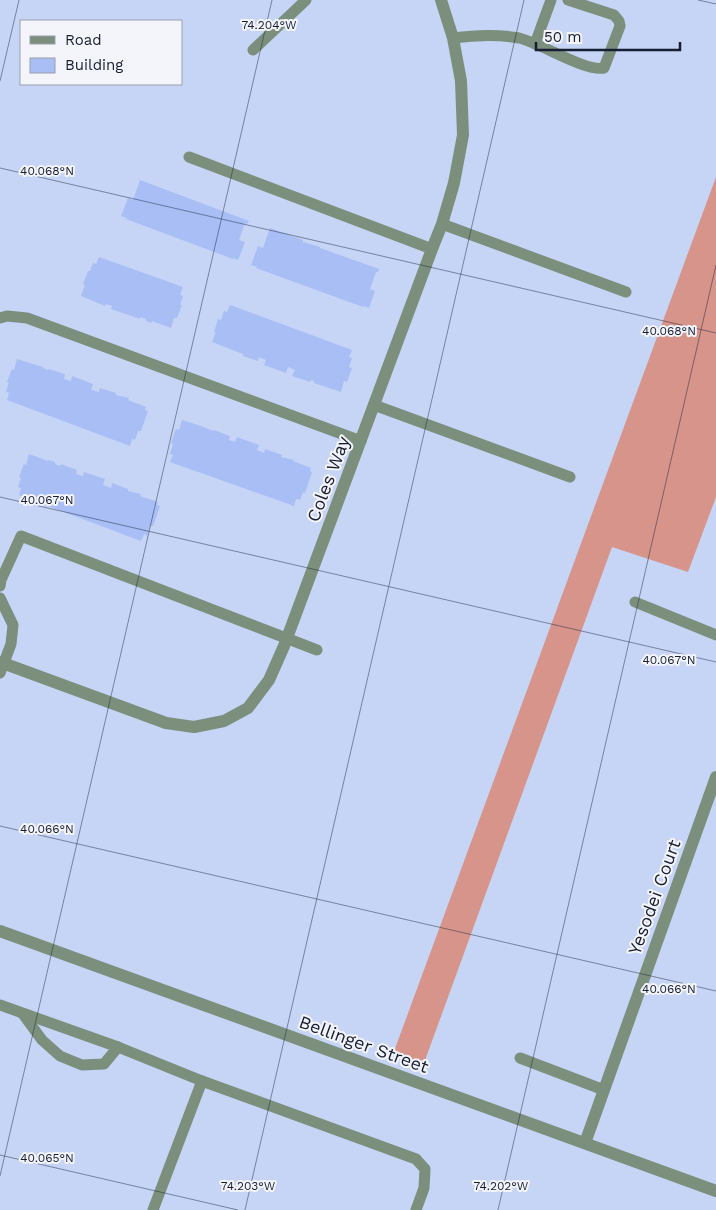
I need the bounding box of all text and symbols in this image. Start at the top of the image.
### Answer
text: 74.204°W [241,18,297,32]
legend [20,20,182,85]
scale bar [536,20,680,52]
text: 50 m [544,28,581,46]
text: Road [65,31,102,49]
text: Building [65,56,123,74]
text: 40.068°N [20,164,74,178]
text: 40.068°N [642,324,696,338]
street label: Coles Way [302,433,354,525]
text: 40.067°N [20,493,74,507]
text: 40.067°N [642,653,696,667]
text: 40.066°N [20,822,74,836]
street label: Yesodei Court [623,836,685,957]
text: 40.066°N [642,982,696,996]
street label: Bellinger Street [296,1011,432,1077]
text: 40.065°N [20,1151,74,1165]
text: 74.203°W [221,1179,276,1193]
text: 74.202°W [474,1179,529,1193]

